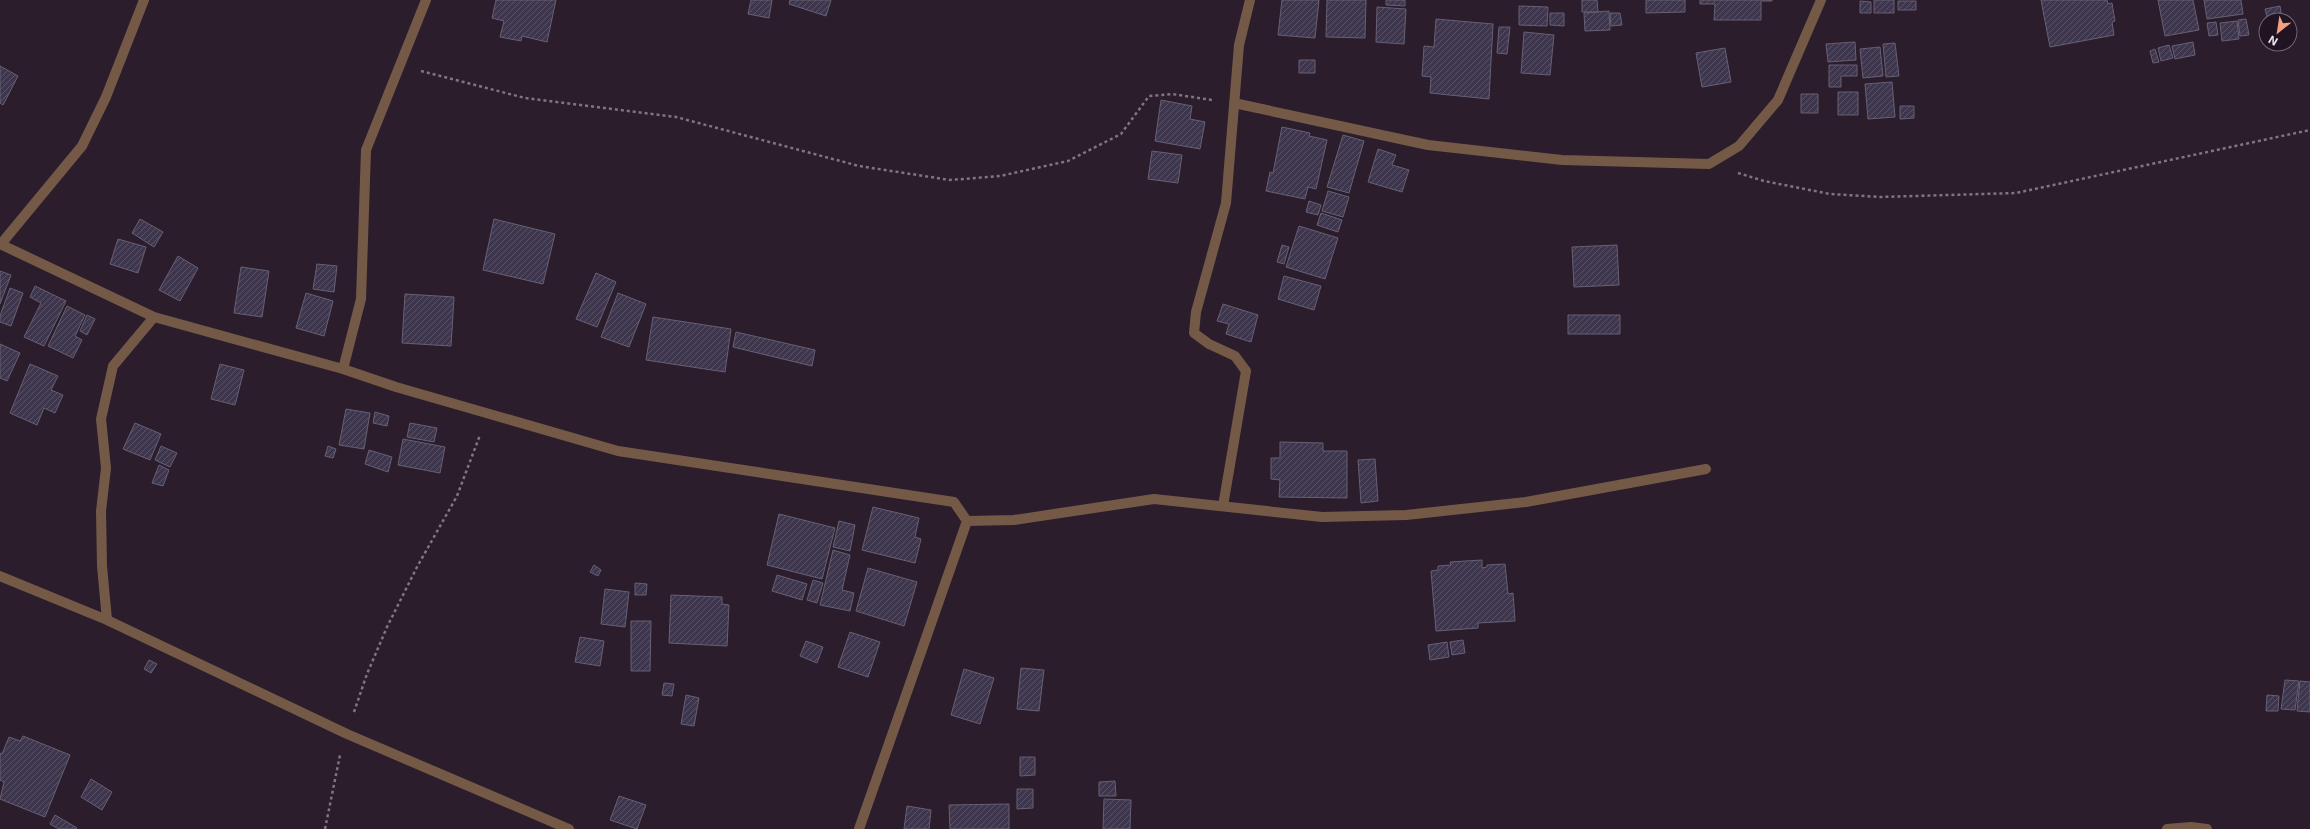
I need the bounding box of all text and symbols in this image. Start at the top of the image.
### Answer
north arrow [2258,12,2298,52]
text: N [2266,33,2280,49]

